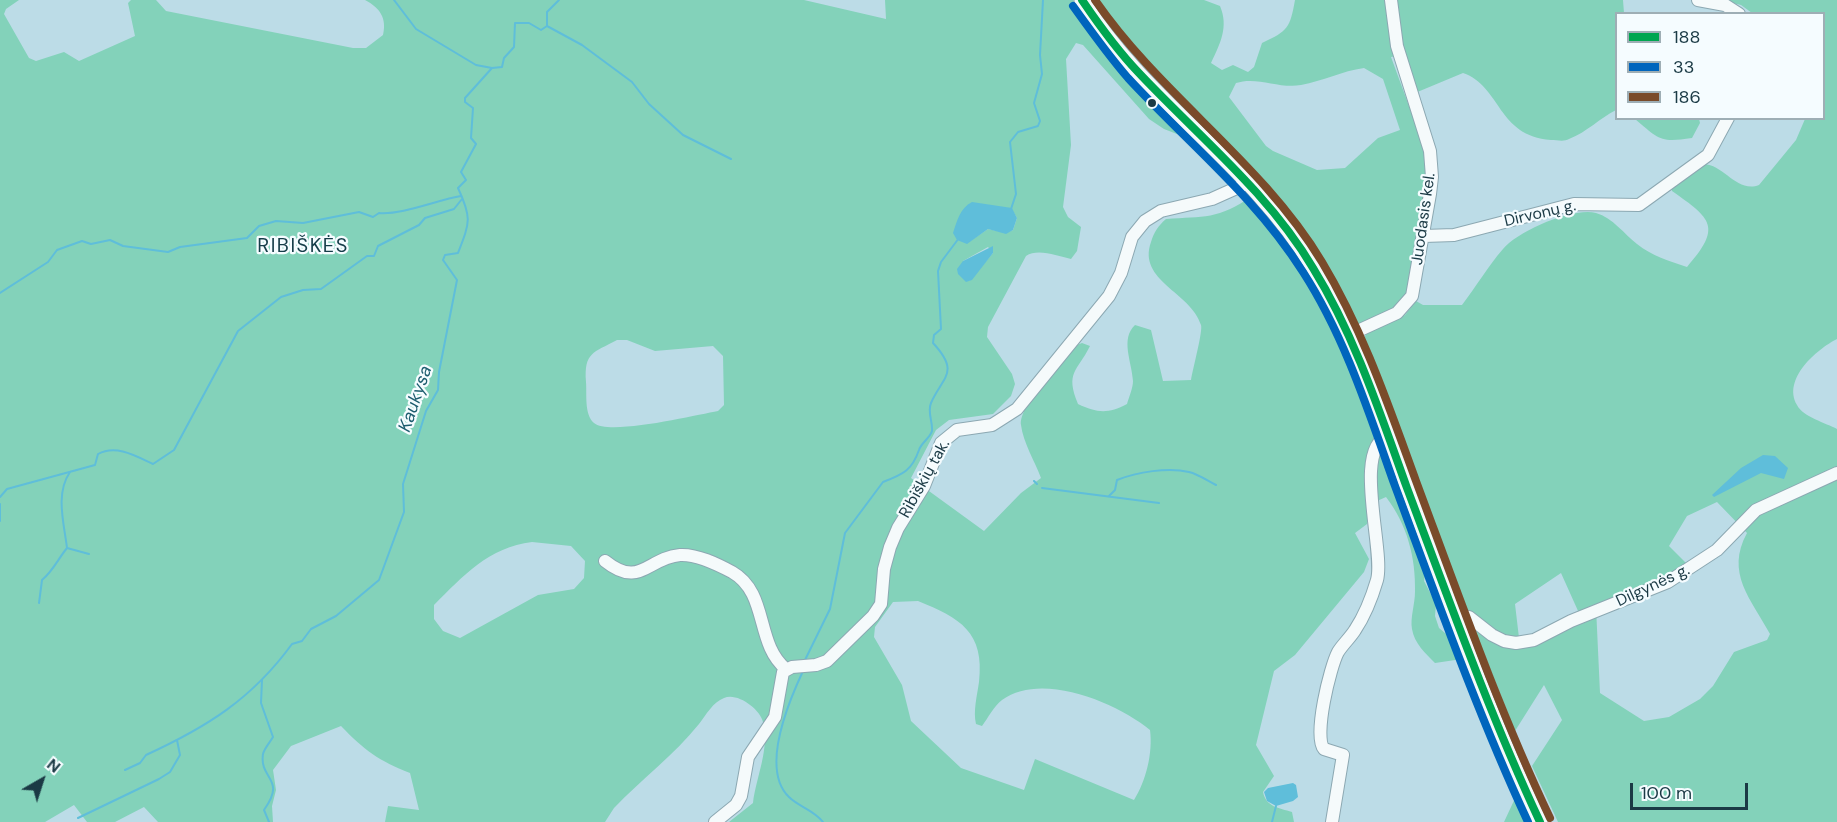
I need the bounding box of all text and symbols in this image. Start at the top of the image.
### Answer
legend [1615,12,1825,120]
text: 188 [1673,25,1701,49]
text: 33 [1673,55,1694,79]
text: 186 [1673,85,1701,109]
unlabelled marker [1146,97,1158,109]
street label: Juodasis kel. [1408,172,1440,266]
street label: Dirvonų g. [1502,196,1578,232]
district label: RIBIŠKĖS [257,235,349,259]
water label: Kaukysa [395,363,437,435]
street label: Ribiškių tak. [896,436,954,522]
street label: Dilgynės g. [1613,561,1693,611]
north arrow [12,750,72,810]
text: N [42,754,65,777]
scale bar [1633,771,1752,809]
text: 100 m [1641,781,1692,805]

